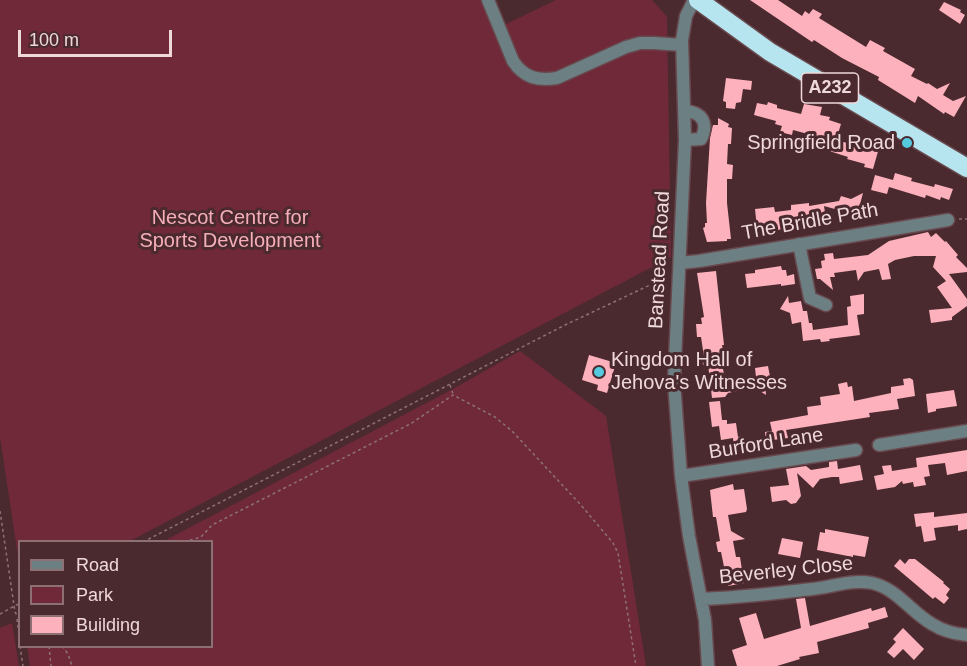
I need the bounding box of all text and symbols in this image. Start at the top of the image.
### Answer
scale bar [21,18,176,56]
text: 100 m [29,30,79,50]
road number: A232 [802,73,858,103]
place label: Springfield Road [747,131,895,155]
marker: Springfield Road [900,136,914,150]
street label: Banstead Road [644,191,676,329]
street label: The Bridle Path [740,198,880,246]
park label: Nescot Centre for Sports Development [139,206,321,253]
place label: Kingdom Hall of Jehova's Witnesses [611,348,787,395]
marker: Kingdom Hall of Jehova's Witnesses [592,365,606,379]
street label: Burford Lane [707,423,825,465]
legend [18,540,213,648]
street label: Beverley Close [718,552,854,590]
text: Road [76,555,119,575]
text: Park [76,585,113,605]
text: Building [76,615,140,635]

